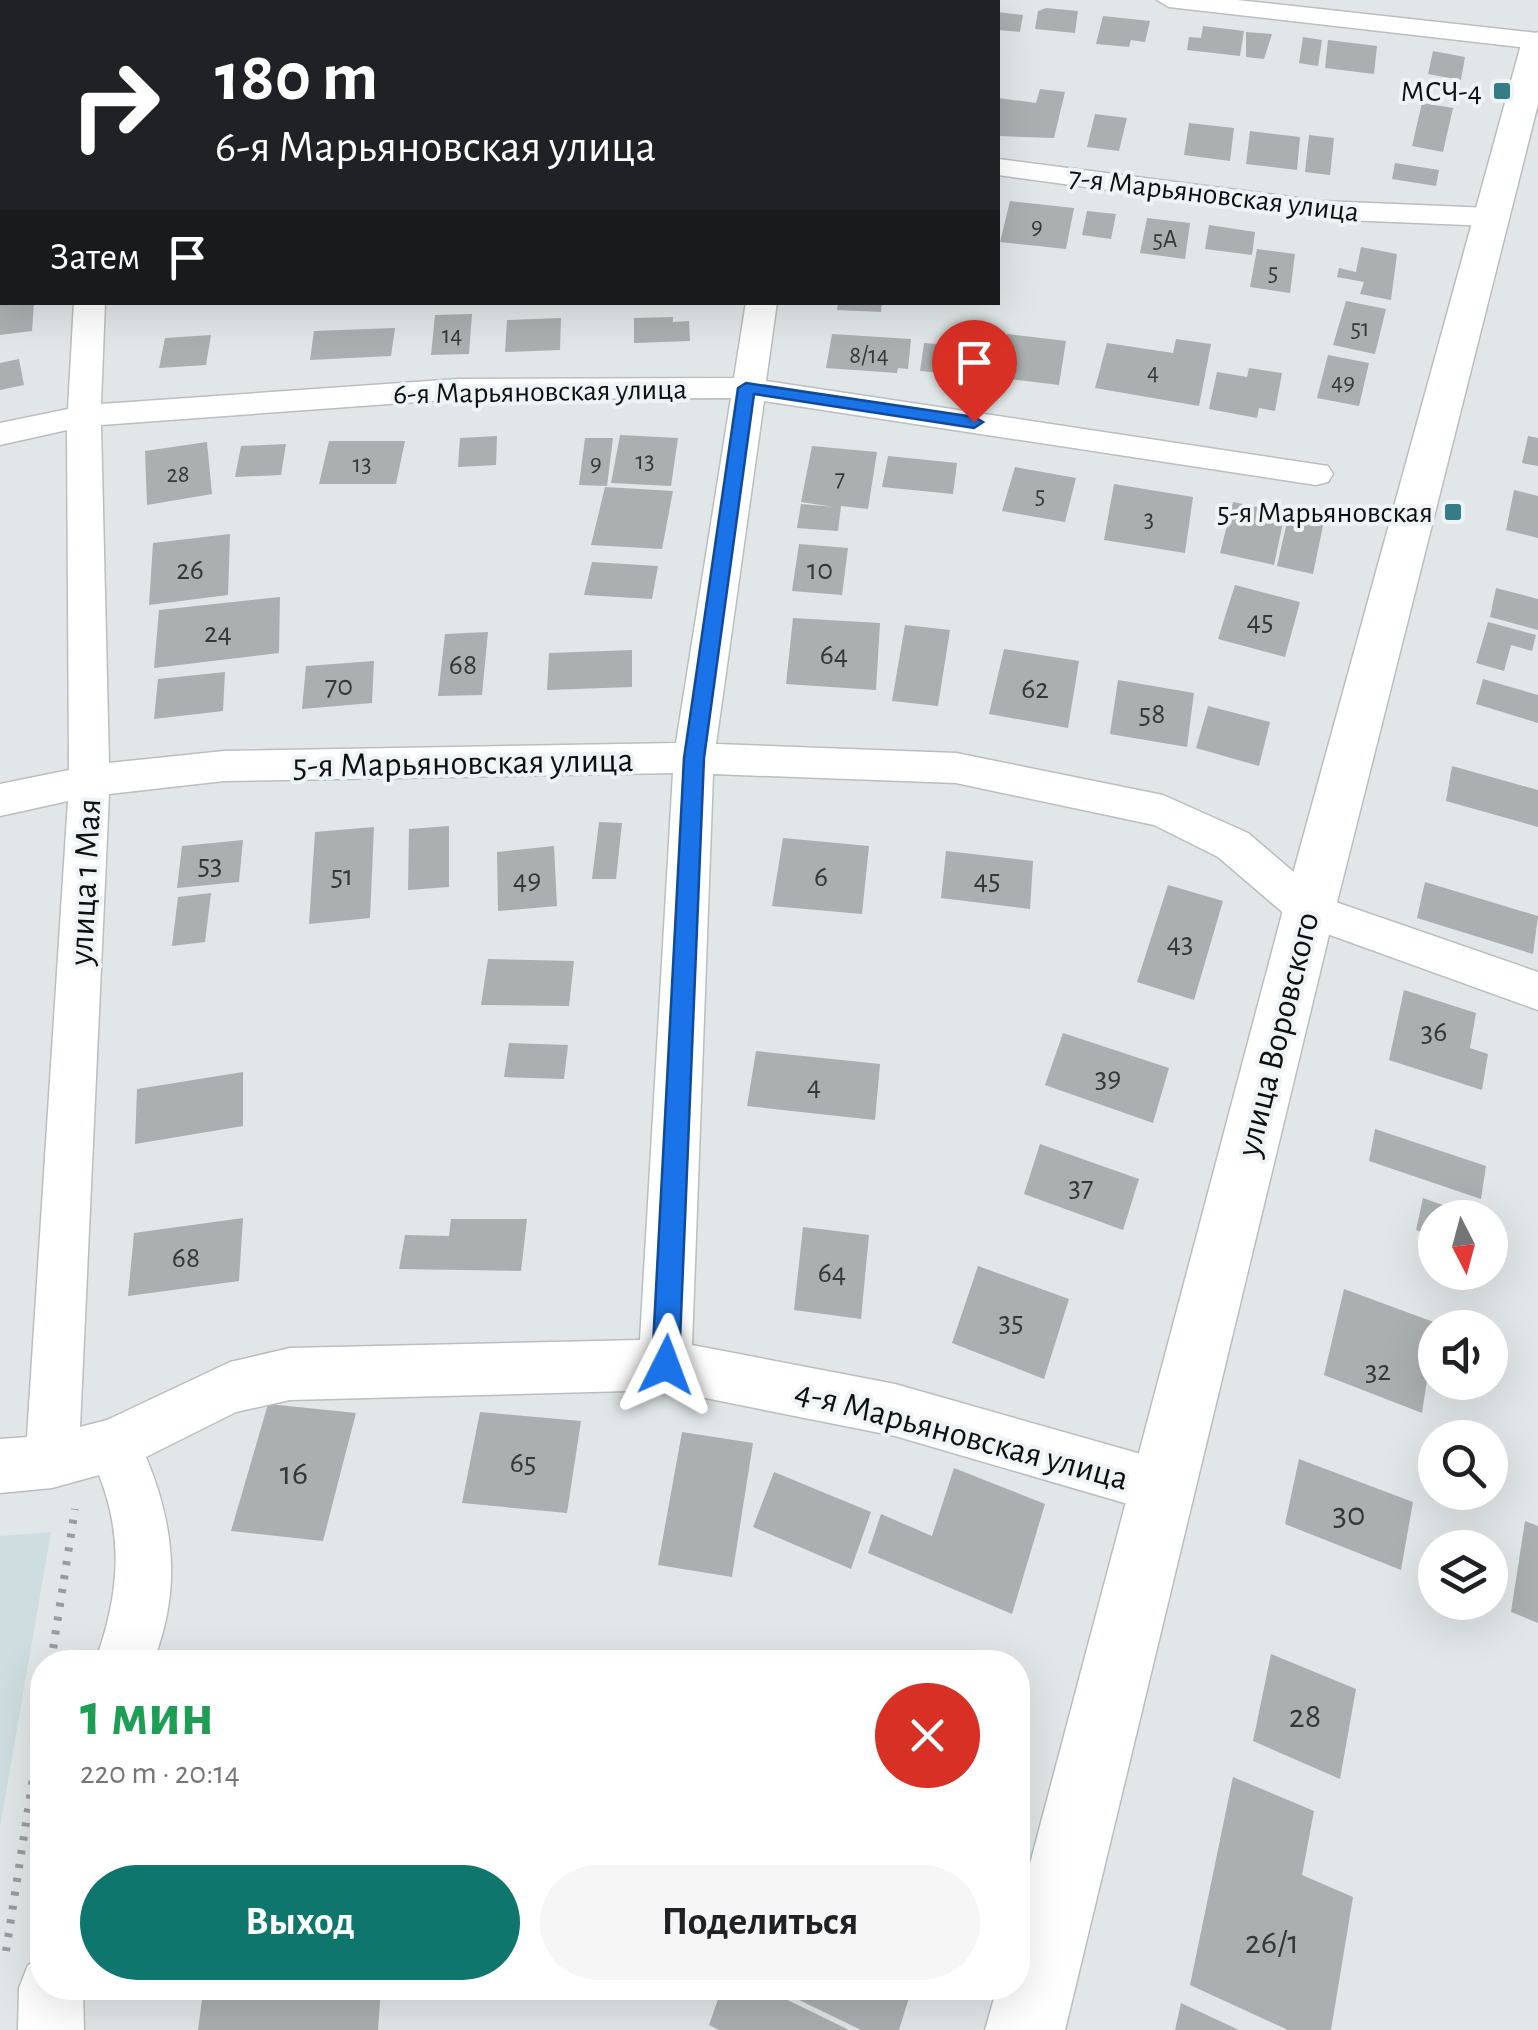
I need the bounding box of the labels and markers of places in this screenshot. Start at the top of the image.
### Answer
place label: МСЧ-4 [1400,77,1482,107]
marker: МСЧ-4 [1491,80,1513,102]
pin [932,320,1017,423]
place label: 5-я Марьяновская [1217,498,1433,528]
marker: 5-я Марьяновская [1442,501,1464,523]

